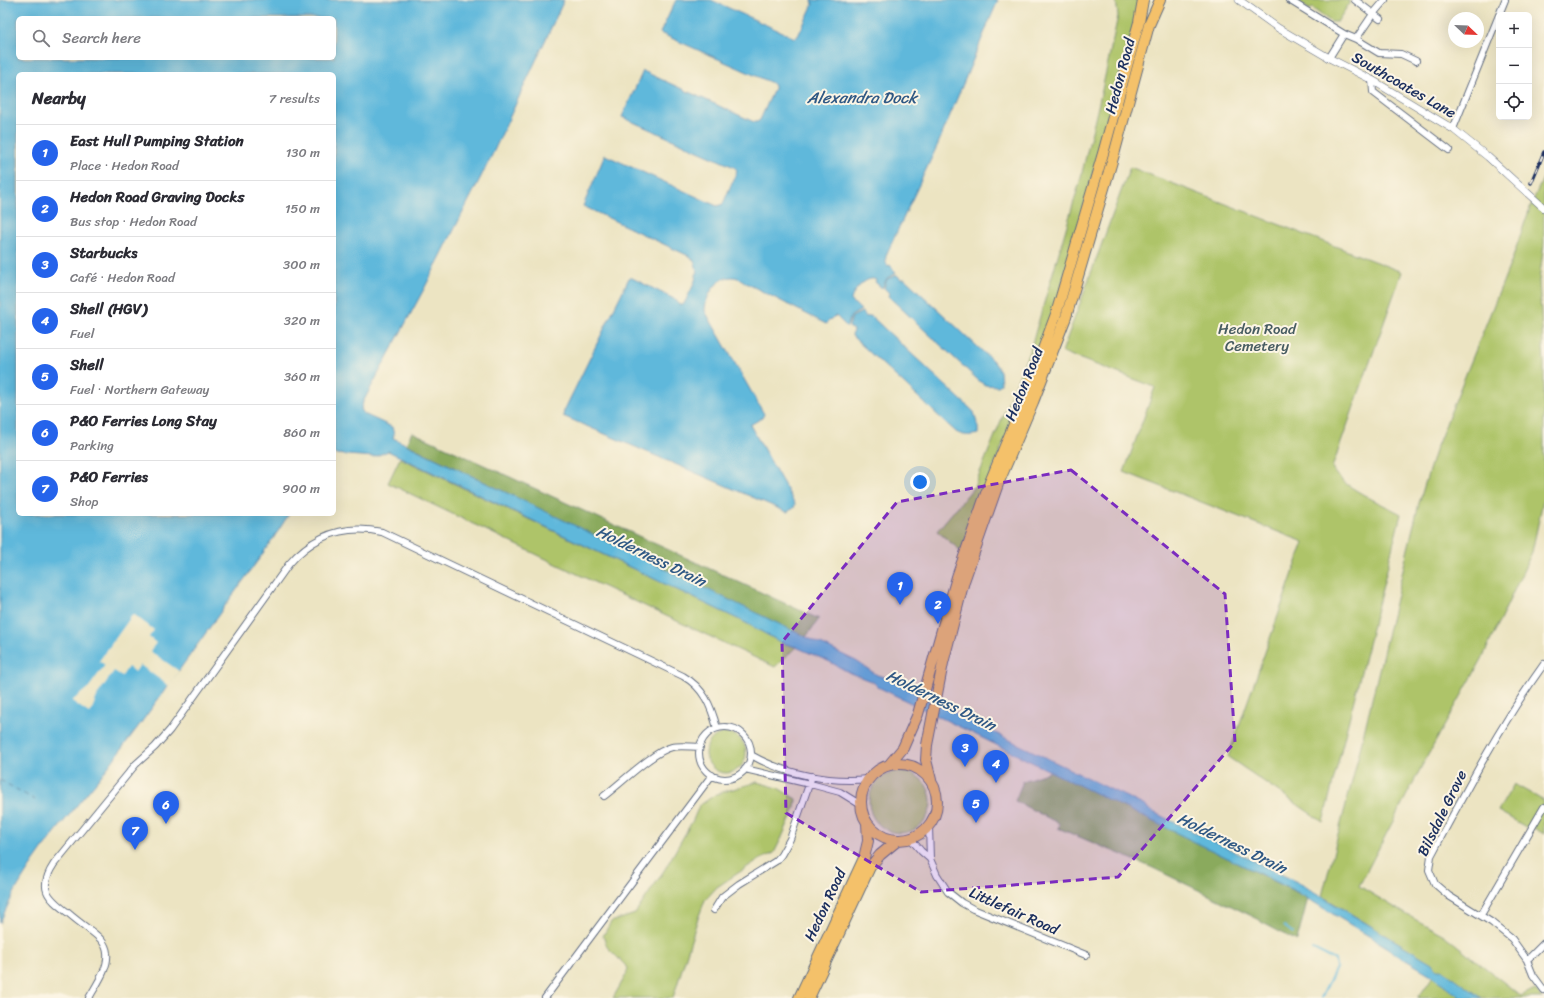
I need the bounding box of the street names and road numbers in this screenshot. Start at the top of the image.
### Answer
street label: Hedon Road [1097,34,1143,117]
street label: Southcoates Lane [1347,44,1462,126]
street label: Hedon Road [997,342,1051,425]
street label: Bilsdale Grove [1410,765,1474,861]
street label: Hedon Road [797,863,854,946]
street label: Littlefair Road [965,880,1064,943]

